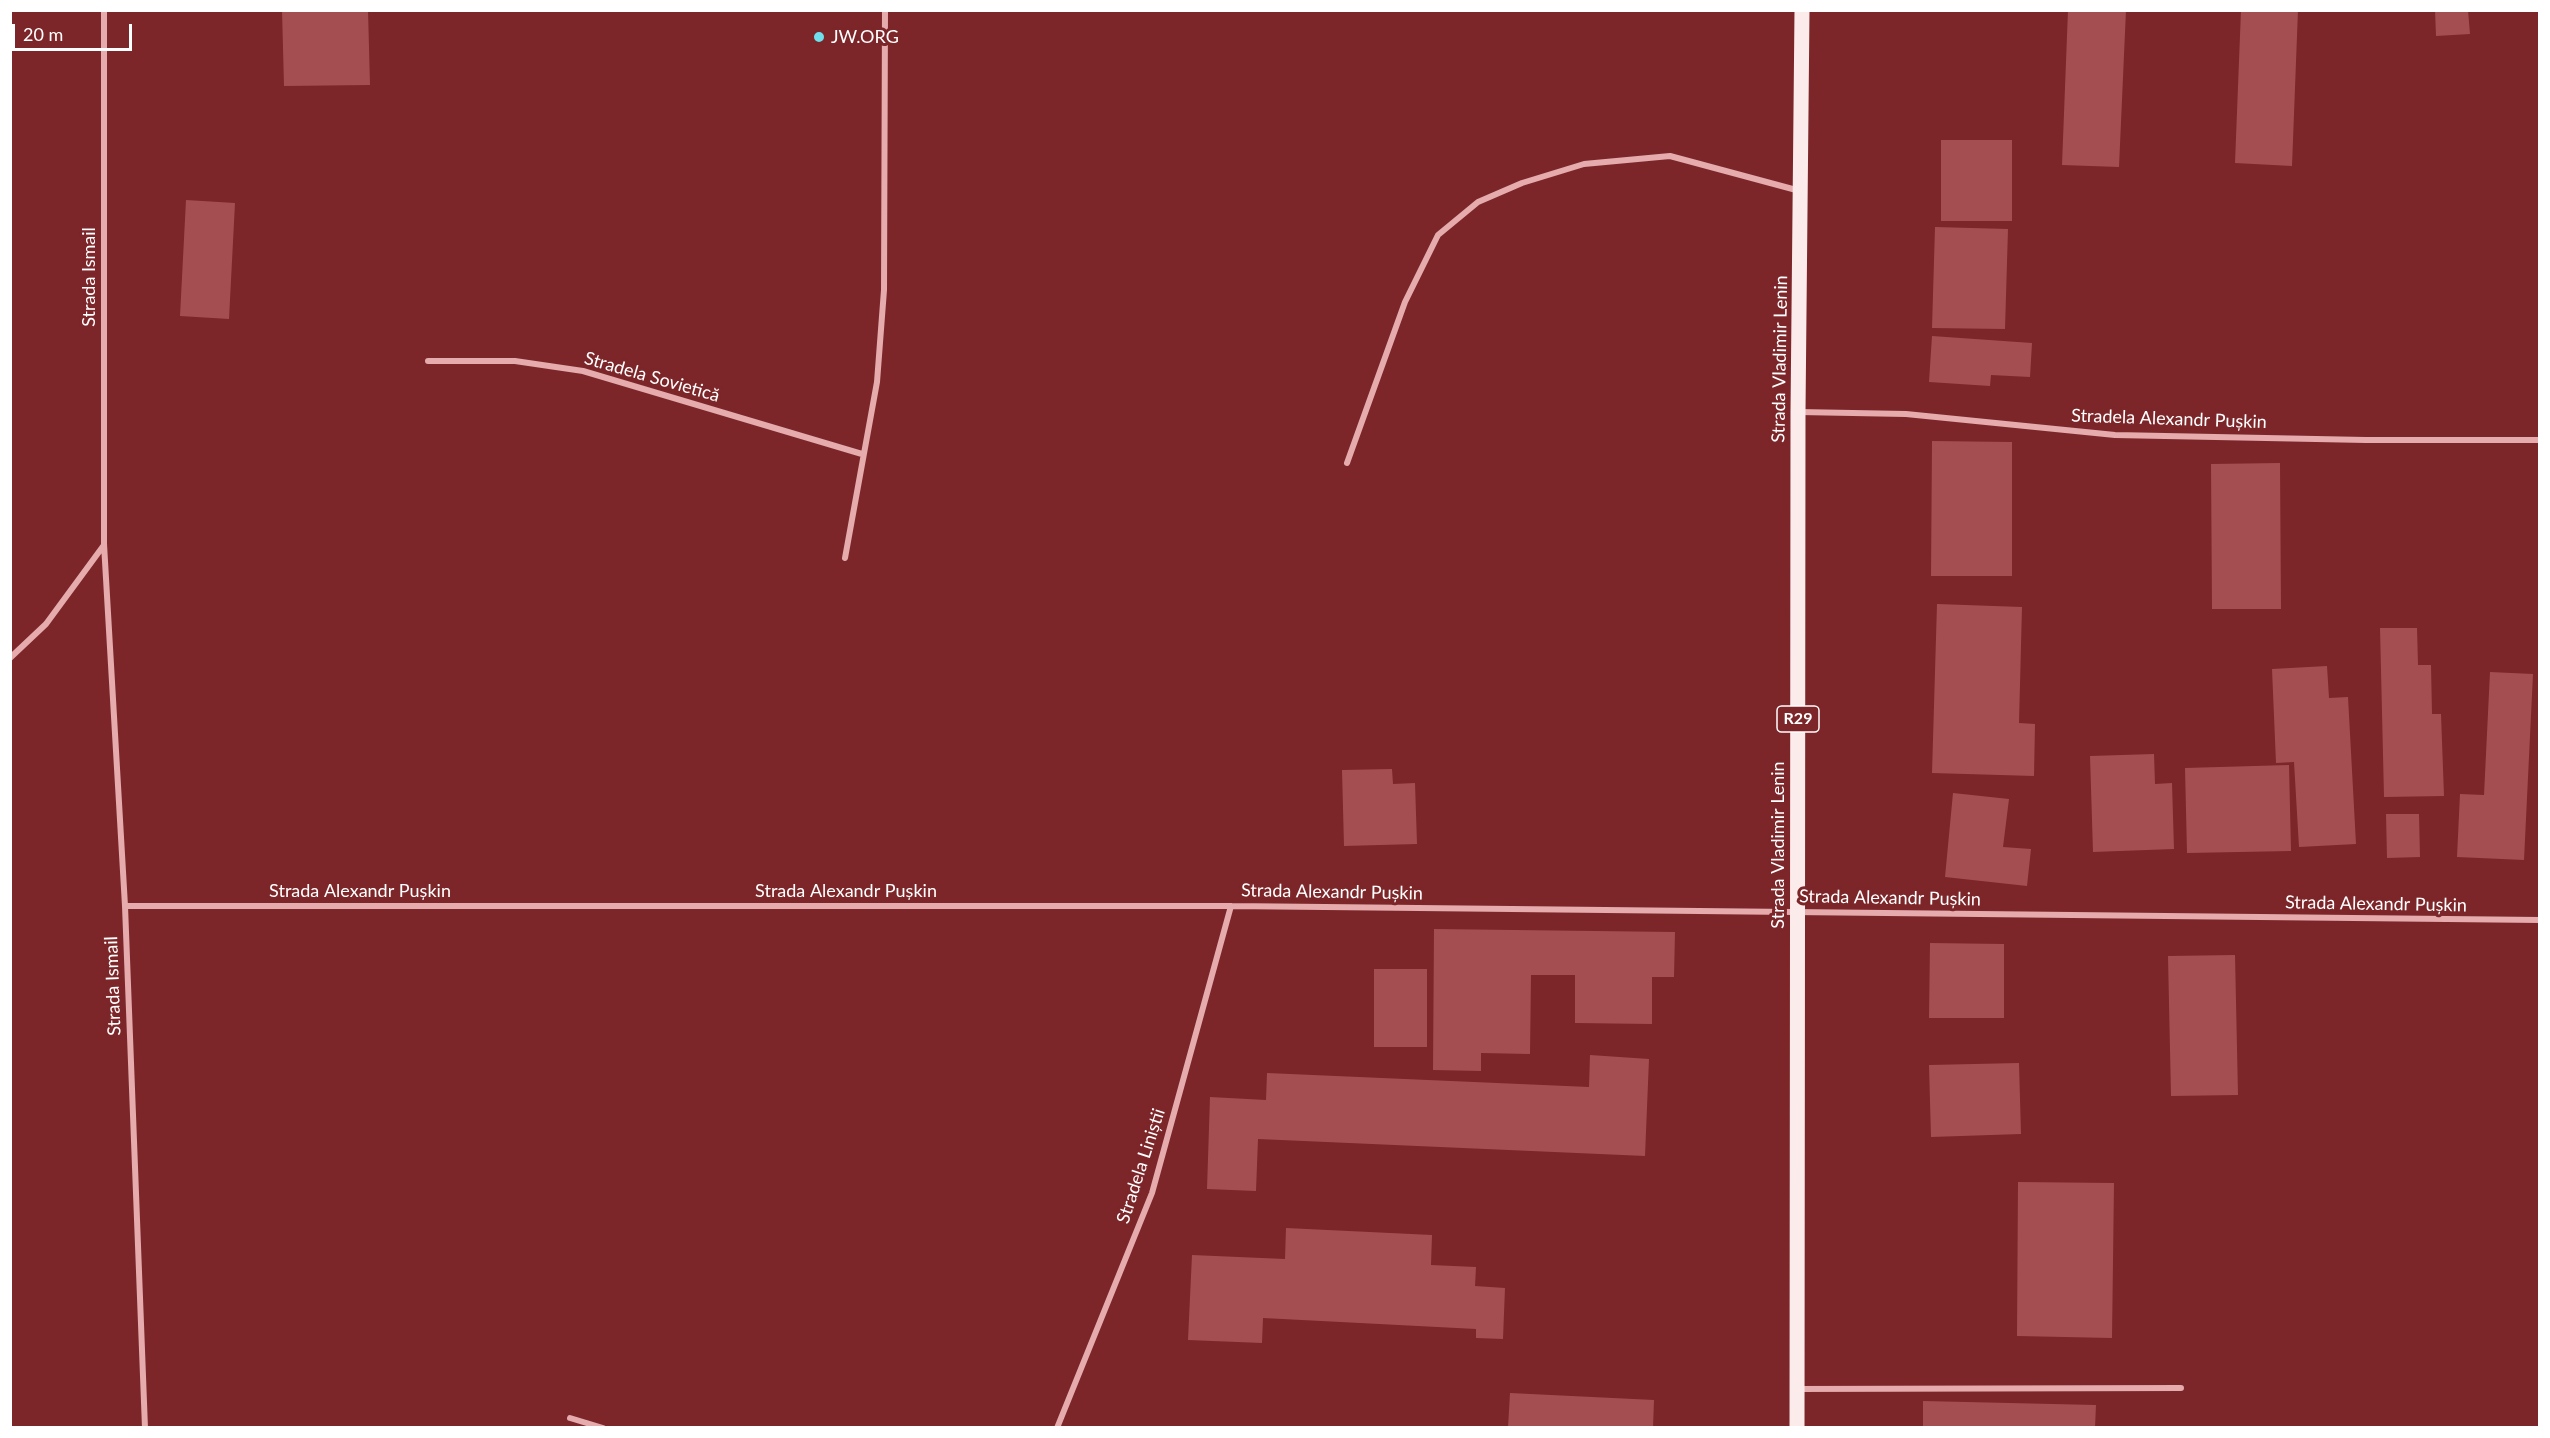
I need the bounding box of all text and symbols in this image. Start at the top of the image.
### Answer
scale bar [15,12,135,50]
text: 20 m [23,23,63,45]
place label: JW.ORG [831,26,899,48]
marker: JW.ORG [812,30,826,44]
street label: Strada Ismail [78,227,100,327]
street label: Strada Vladimir Lenin [1768,275,1792,443]
street label: Stradela Sovietică [582,347,722,407]
street label: Stradela Alexandr Pușkin [2071,405,2267,433]
road number: R29 [1777,706,1819,732]
street label: Strada Vladimir Lenin [1767,761,1789,929]
street label: Strada Alexandr Pușkin [269,880,451,902]
street label: Strada Alexandr Pușkin [755,880,937,902]
street label: Strada Alexandr Pușkin [1241,880,1423,904]
street label: Strada Alexandr Pușkin [1799,886,1981,910]
street label: Strada Alexandr Pușkin [2285,892,2467,916]
street label: Strada Ismail [100,936,126,1036]
street label: Stradela Liniștii [1112,1106,1170,1226]

